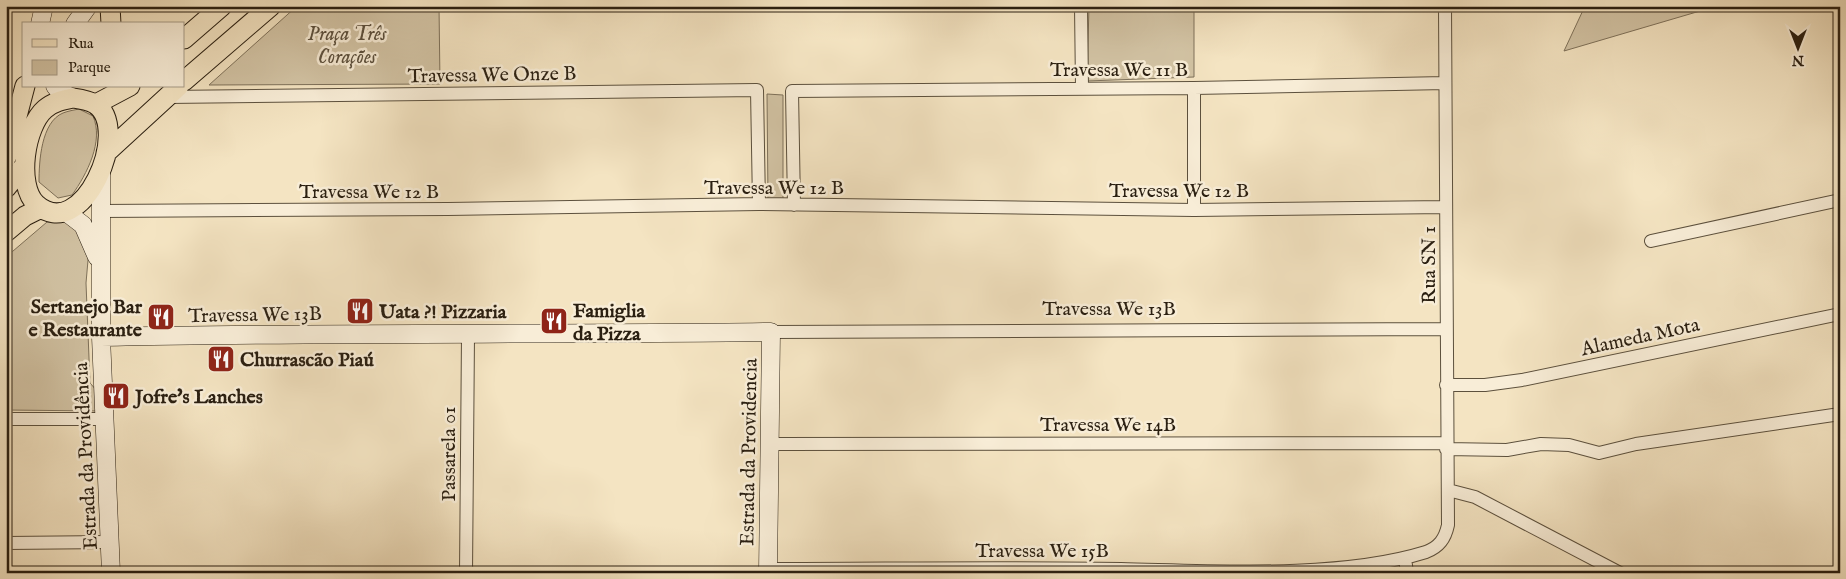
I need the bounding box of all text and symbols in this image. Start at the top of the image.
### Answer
legend [22,22,185,88]
park label: Praça Três Corações [308,22,387,70]
north arrow [1774,22,1824,72]
text: Rua [68,34,94,53]
text: N [1792,51,1805,69]
text: Parque [68,58,111,77]
street label: Travessa We 11 B [1050,58,1188,83]
street label: Travessa We Onze B [407,62,577,89]
street label: Travessa We 12 B [704,176,844,201]
street label: Travessa We 12 B [1109,179,1249,204]
street label: Travessa We 12 B [299,180,439,205]
street label: Rua SN 1 [1417,226,1442,304]
place label: Sertanejo Bar e Restaurante [29,295,143,343]
restaurant icon: Uata ?! Pizzaria [345,296,375,326]
street label: Travessa We 13B [1042,297,1176,322]
place label: Famiglia da Pizza [573,299,646,347]
place label: Uata ?! Pizzaria [378,300,507,325]
restaurant icon: Sertanejo Bar e Restaurante [146,302,176,332]
street label: Travessa We 13B [188,302,322,329]
restaurant icon: Famiglia da Pizza [539,306,569,336]
street label: Alameda Mota [1578,313,1702,362]
restaurant icon: Churrascão Piaú [206,344,236,374]
place label: Churrascão Piaú [240,348,374,373]
street label: Estrada da Providencia [735,358,764,546]
street label: Estrada da Providência [69,361,104,550]
restaurant icon: Jofre's Lanches [101,381,131,411]
place label: Jofre's Lanches [132,385,263,410]
street label: Passarela 01 [437,407,462,501]
street label: Travessa We 14B [1040,413,1176,438]
street label: Travessa We 15B [975,539,1109,564]

